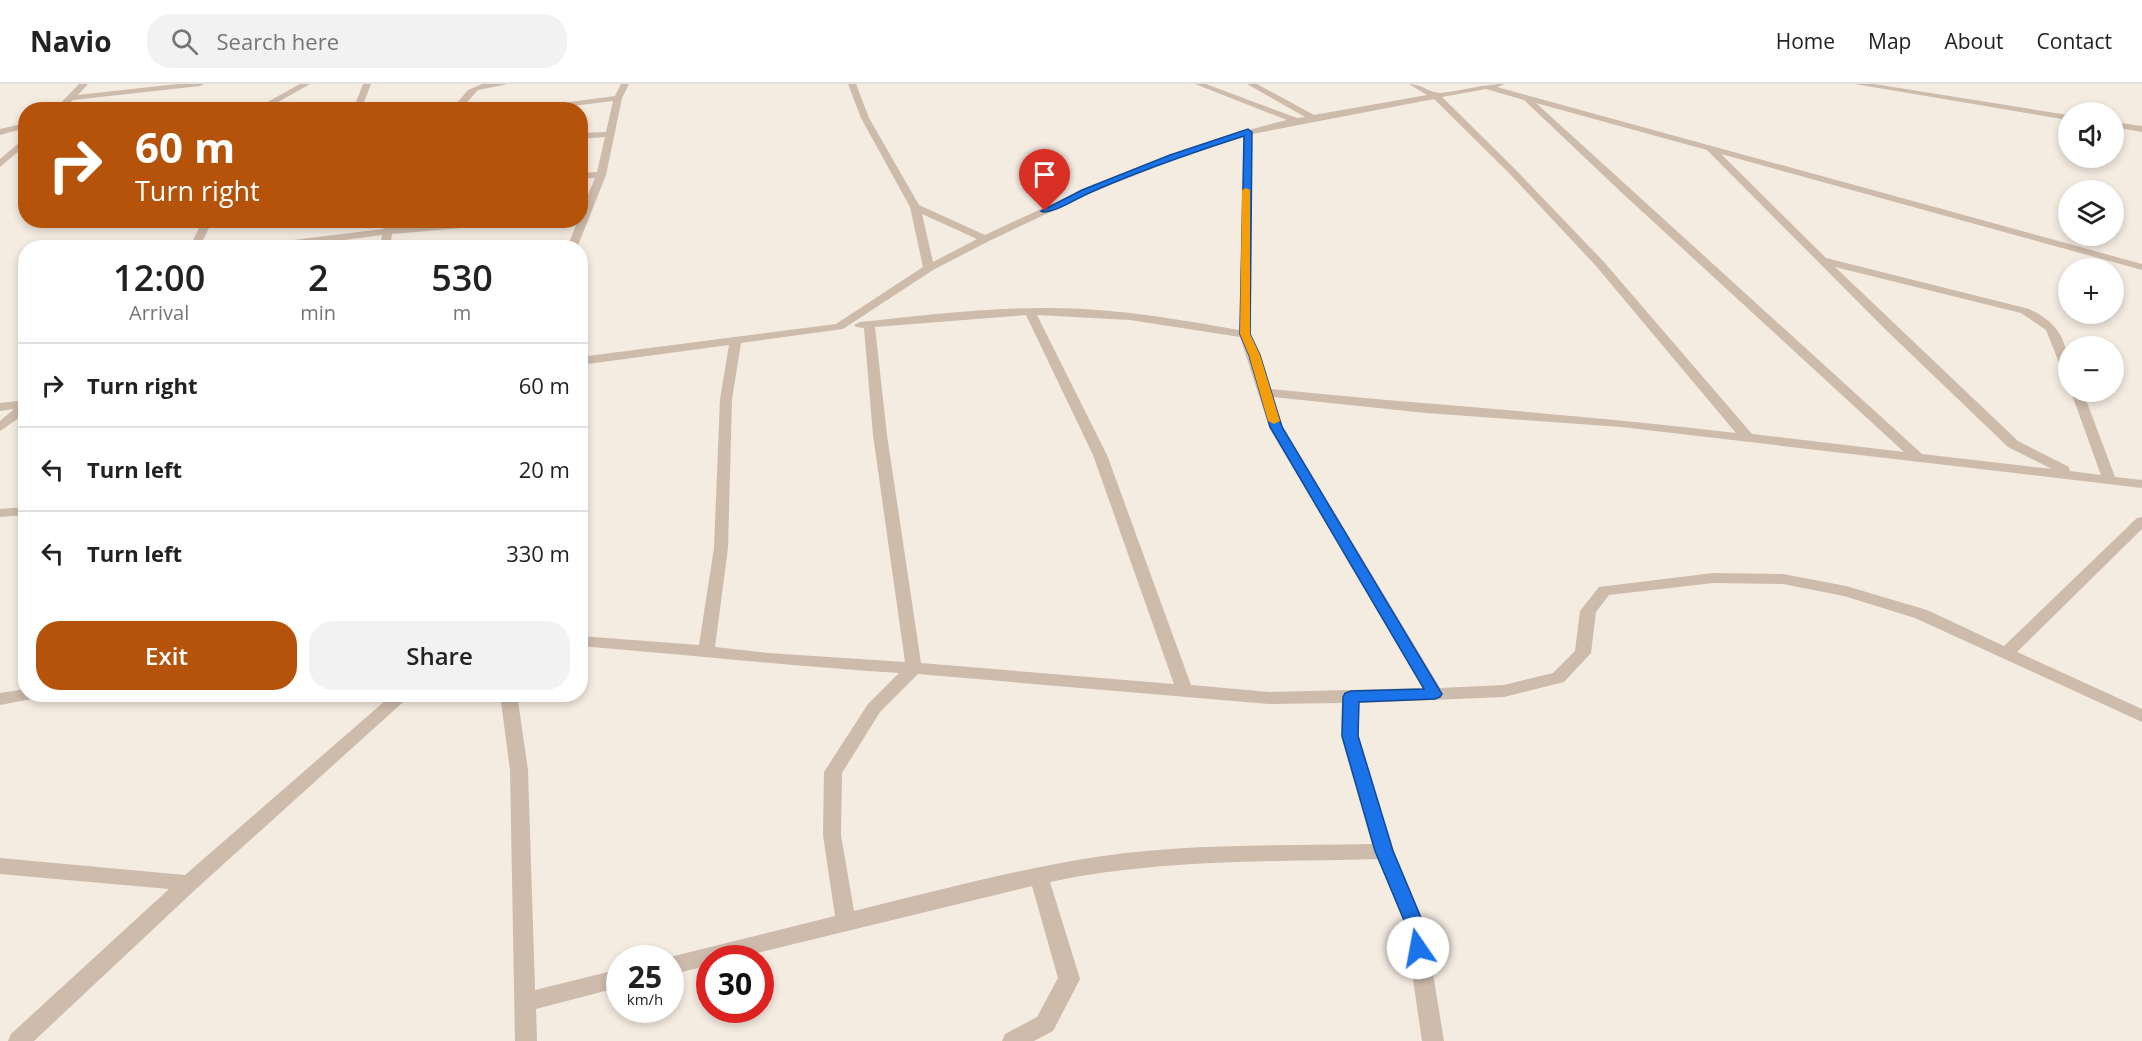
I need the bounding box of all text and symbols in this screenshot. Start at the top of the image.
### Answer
search box [147,14,567,68]
text: Navio [30,22,111,60]
icon: search [168,25,201,58]
text: Search here [216,26,339,56]
text: Home [1776,27,1835,55]
text: Map [1868,27,1911,55]
text: About [1944,27,2004,55]
text: Contact [2037,27,2112,55]
map controls [2058,102,2124,402]
button: sound [2058,102,2124,168]
text: 60 m [135,118,235,175]
icon: right [36,126,114,204]
pin [1019,149,1070,211]
icon: arrive [1028,158,1061,191]
text: Turn right [135,172,260,209]
button: layers [2058,180,2124,246]
text: 12:00 [113,253,205,302]
text: 2 [308,253,329,302]
text: 530 [431,253,493,302]
button: + [2058,258,2124,324]
text: Arrival [129,299,189,326]
text: min [300,299,336,326]
text: m [453,299,471,326]
button: − [2058,336,2124,402]
icon: right [36,369,69,402]
text: Turn right [87,370,198,400]
text: 60 m [519,370,570,400]
icon: left [36,453,69,486]
text: Turn left [87,454,182,484]
text: 20 m [519,454,570,484]
icon: left [36,537,69,570]
text: Turn left [87,538,182,568]
text: 330 m [506,538,570,568]
button: Exit [36,621,297,690]
button: Share [309,621,570,690]
position arrow [1386,916,1450,980]
speed limit sign: 30 [696,945,774,1023]
text: 25 [628,956,662,997]
text: km/h [627,989,663,1009]

